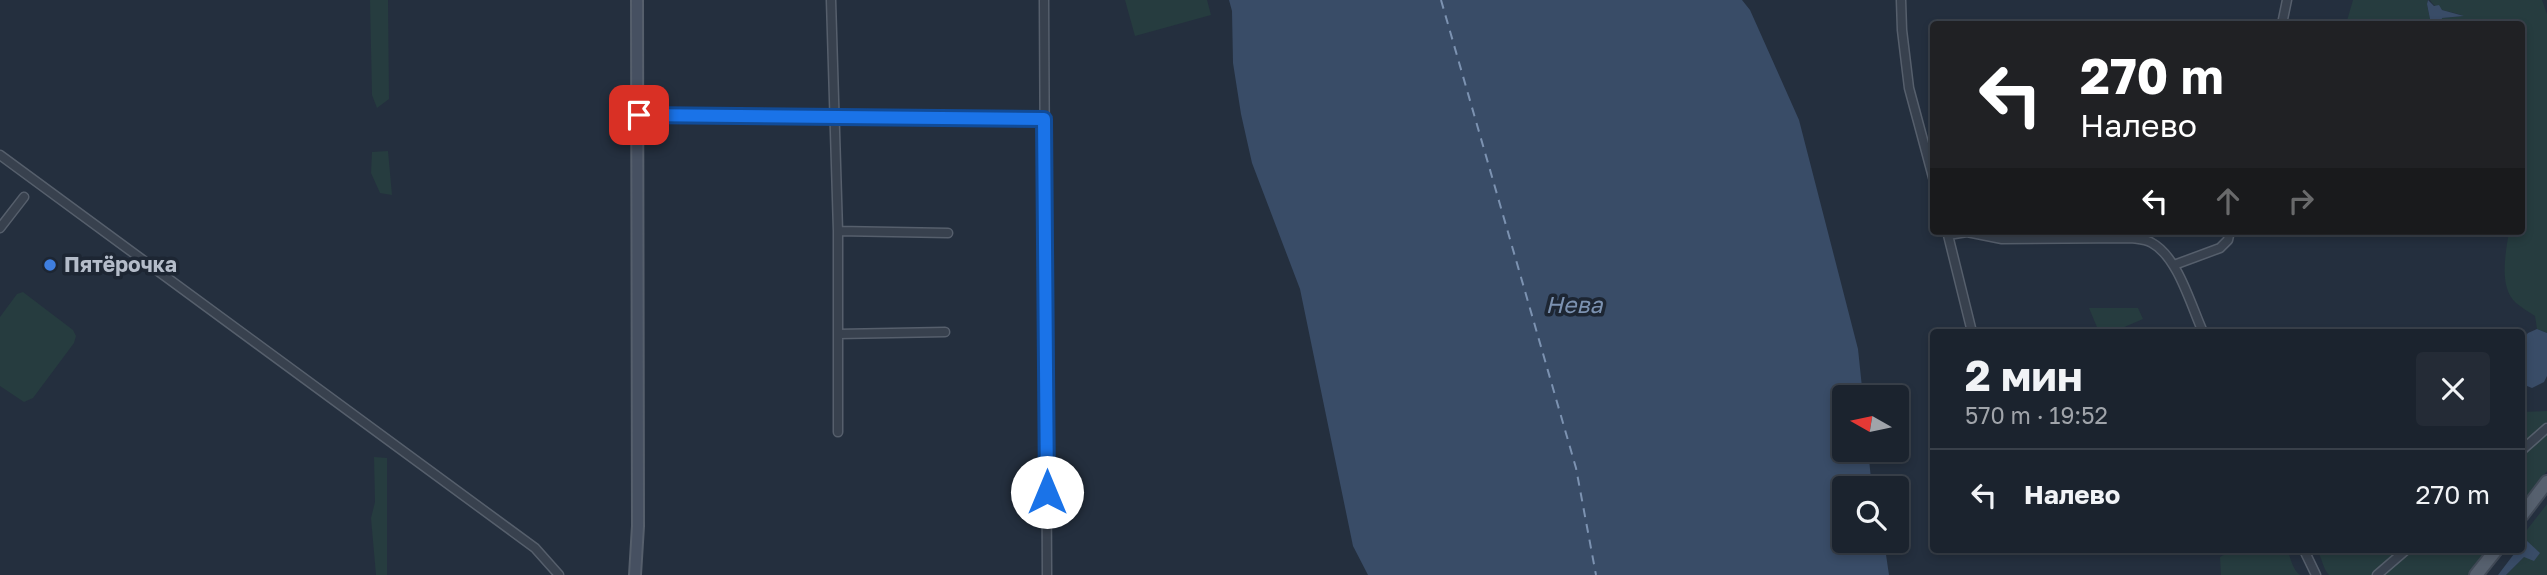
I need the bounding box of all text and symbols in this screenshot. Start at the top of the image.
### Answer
text: 270 m [2080,46,2224,105]
icon: left [1965,49,2056,140]
pin [609,85,669,145]
icon: arrive [620,96,658,134]
text: Налево [2080,106,2197,144]
icon: left [2136,182,2174,220]
icon: ahead [2209,182,2247,220]
icon: right [2282,182,2320,220]
place label: Пятёрочка [64,251,177,277]
marker: Пятёрочка [42,257,58,273]
water label: Нева [1546,290,1603,318]
text: 2 мин [1965,350,2083,400]
button: close [2416,352,2490,426]
north arrow [1832,385,1909,462]
map controls [1832,385,1909,553]
text: 570 m · 19:52 [1965,401,2108,429]
position arrow [1010,455,1084,529]
button: search [1832,476,1909,553]
icon: left [1965,476,2003,514]
text: Налево [2024,479,2120,510]
text: 270 m [2416,479,2490,510]

